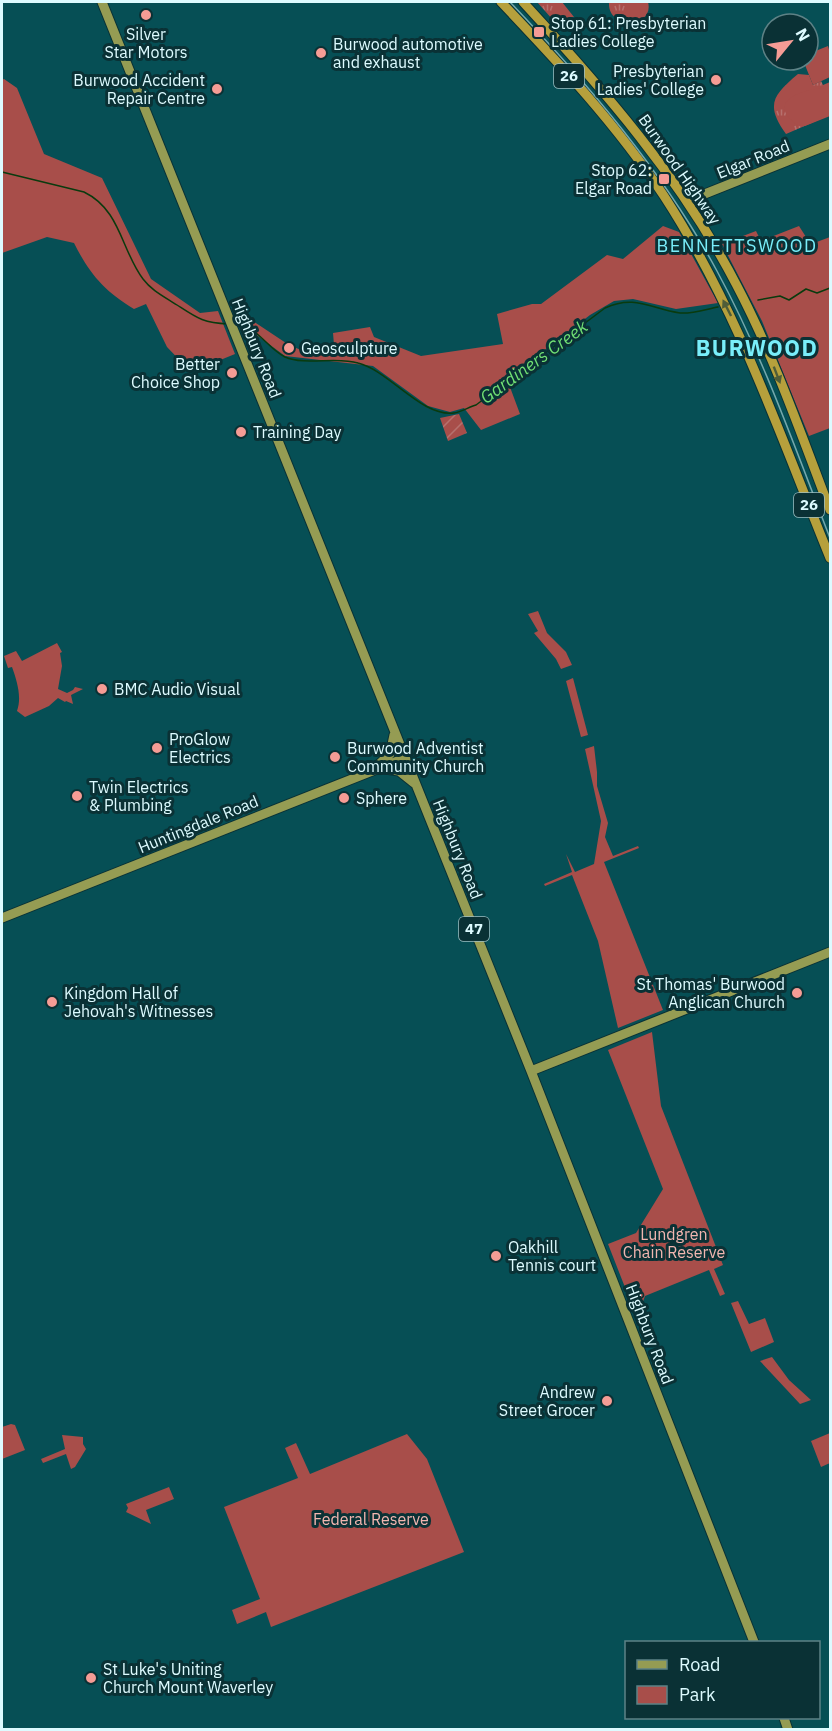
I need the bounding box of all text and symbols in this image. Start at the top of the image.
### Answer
marker: Silver Star Motors [139,8,153,22]
north arrow [760,12,820,72]
place label: Stop 61: Presbyterian Ladies College [551,13,706,51]
place label: Silver Star Motors [104,24,188,62]
text: N [791,24,815,45]
marker: Stop 61: Presbyterian Ladies College [532,25,546,39]
place label: Burwood automotive and exhaust [333,34,483,72]
marker: Burwood automotive and exhaust [314,46,328,60]
place label: Presbyterian Ladies' College [597,61,704,99]
road number: 26 [554,64,584,88]
place label: Burwood Accident Repair Centre [73,70,205,108]
marker: Presbyterian Ladies' College [709,73,723,87]
marker: Burwood Accident Repair Centre [210,82,224,96]
street label: Burwood Highway [635,110,725,228]
street label: Elgar Road [714,135,792,183]
place label: Stop 62: Elgar Road [575,160,652,198]
marker: Stop 62: Elgar Road [657,172,671,186]
district label: BENNETTSWOOD [656,234,818,257]
street label: Highbury Road [228,295,286,401]
one-way arrow [722,299,731,316]
water label: Gardiners Creek [475,314,593,408]
district label: BURWOOD [696,333,818,362]
place label: Geosculpture [301,338,398,358]
marker: Geosculpture [282,341,296,355]
place label: Better Choice Shop [131,354,220,392]
marker: Better Choice Shop [225,366,239,380]
one-way arrow [773,366,782,384]
place label: Training Day [253,422,341,442]
marker: Training Day [234,425,248,439]
road number: 26 [794,493,824,517]
place label: BMC Audio Visual [114,679,240,699]
marker: BMC Audio Visual [95,682,109,696]
place label: ProGlow Electrics [169,729,231,767]
place label: Burwood Adventist Community Church [347,738,484,776]
marker: ProGlow Electrics [150,741,164,755]
marker: Burwood Adventist Community Church [328,750,342,764]
place label: Twin Electrics & Plumbing [89,777,189,815]
place label: Sphere [356,788,407,808]
marker: Twin Electrics & Plumbing [70,789,84,803]
street label: Huntingdale Road [135,791,261,857]
marker: Sphere [337,791,351,805]
street label: Highbury Road [429,796,487,902]
road number: 47 [459,917,489,941]
place label: St Thomas' Burwood Anglican Church [636,974,785,1012]
place label: Kingdom Hall of Jehovah's Witnesses [64,983,213,1021]
marker: St Thomas' Burwood Anglican Church [790,986,804,1000]
marker: Kingdom Hall of Jehovah's Witnesses [45,995,59,1009]
park label: Lundgren Chain Reserve [623,1224,725,1262]
place label: Oakhill Tennis court [508,1237,596,1275]
marker: Oakhill Tennis court [489,1249,503,1263]
street label: Highbury Road [622,1281,678,1387]
place label: Andrew Street Grocer [499,1382,595,1420]
marker: Andrew Street Grocer [600,1394,614,1408]
park label: Federal Reserve [313,1509,429,1529]
legend [625,1641,820,1719]
text: Road [679,1653,720,1676]
place label: St Luke's Uniting Church Mount Waverley [103,1659,273,1697]
marker: St Luke's Uniting Church Mount Waverley [84,1671,98,1685]
text: Park [679,1683,716,1706]

